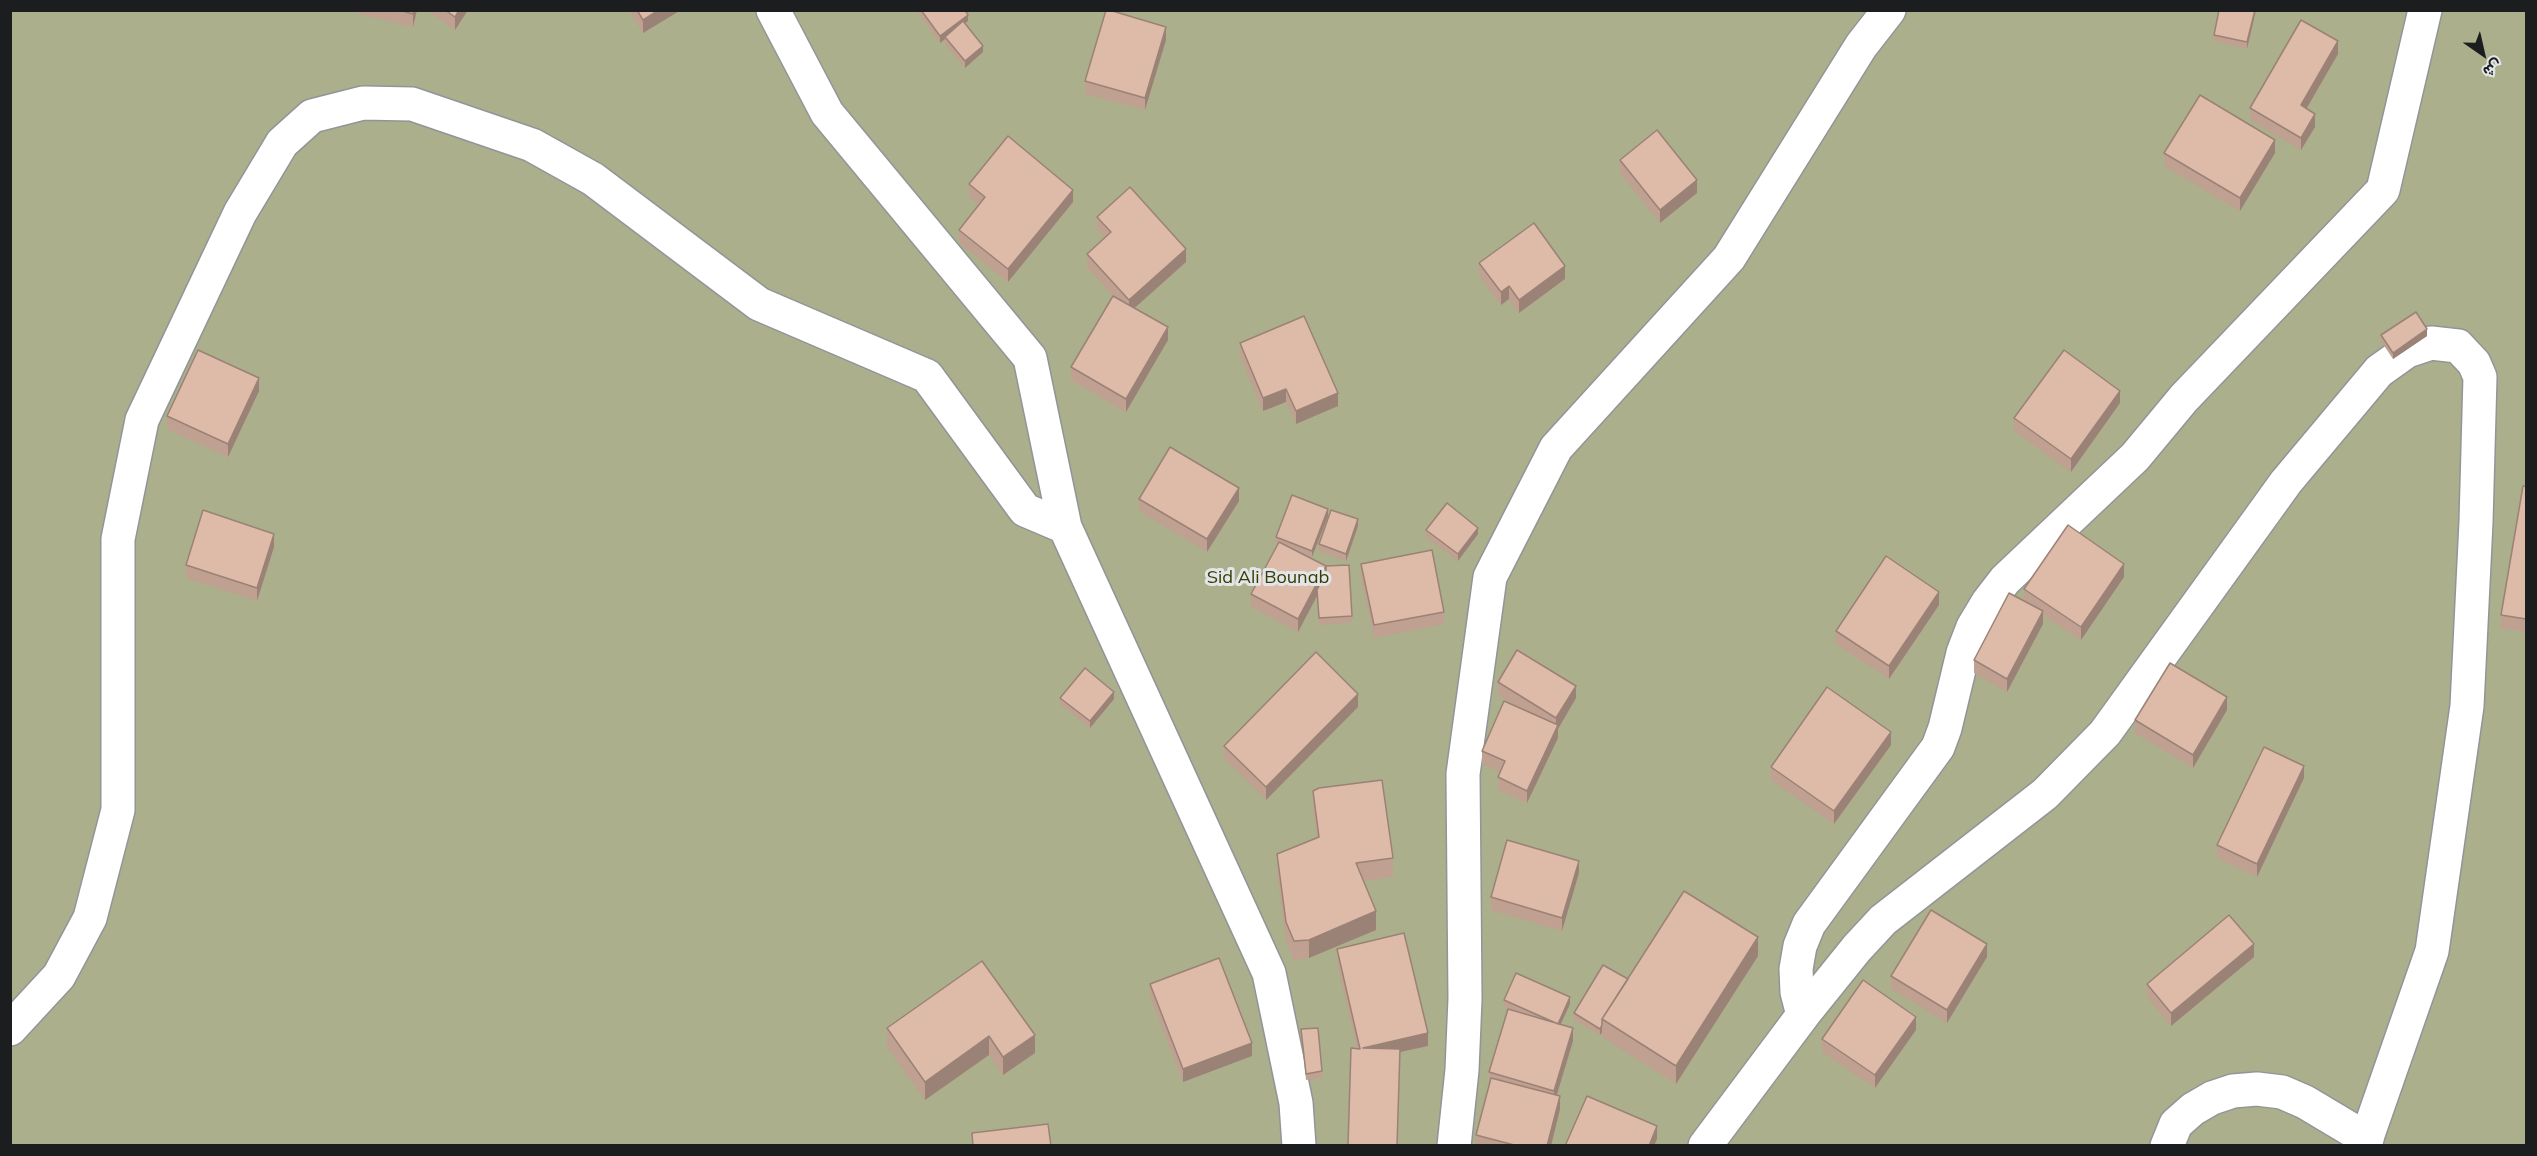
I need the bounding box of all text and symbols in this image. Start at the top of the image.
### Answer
north arrow [2453,24,2513,84]
text: ش [2480,55,2507,83]
park label: Sid Ali Bounab [1207,567,1329,589]

